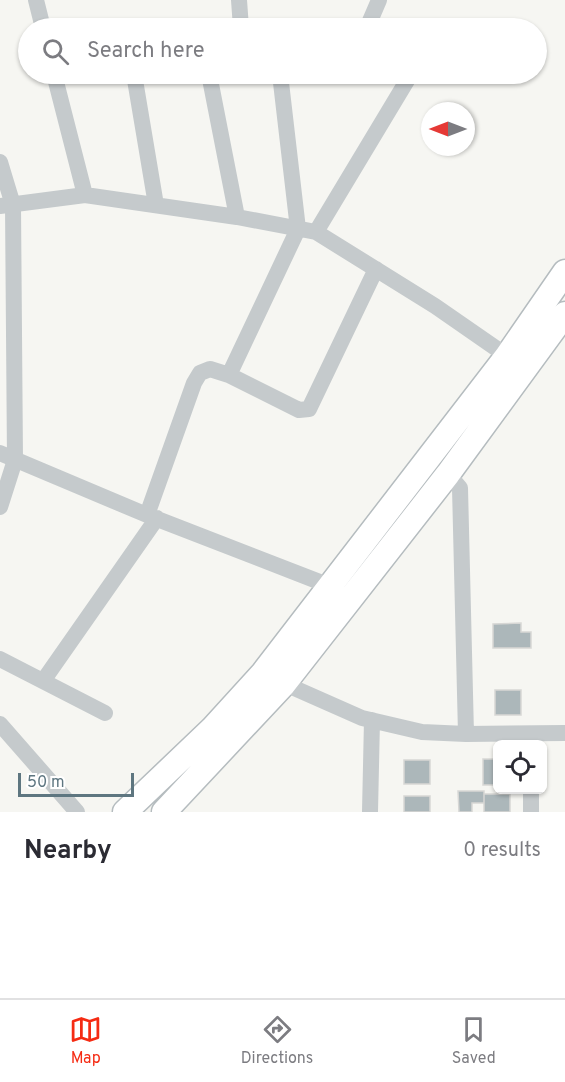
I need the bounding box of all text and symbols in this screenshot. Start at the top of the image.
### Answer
search box [18,18,547,84]
icon: search [39,35,72,68]
text: Search here [87,38,205,65]
north arrow [421,102,475,156]
map controls [493,740,547,794]
button: locate [493,740,547,794]
scale bar [18,770,134,798]
text: 50 m [27,773,65,793]
text: Nearby [24,835,112,868]
text: 0 results [463,838,541,864]
tab: Map [69,1013,102,1069]
tab: Directions [241,1013,313,1069]
tab: Saved [452,1013,496,1069]

